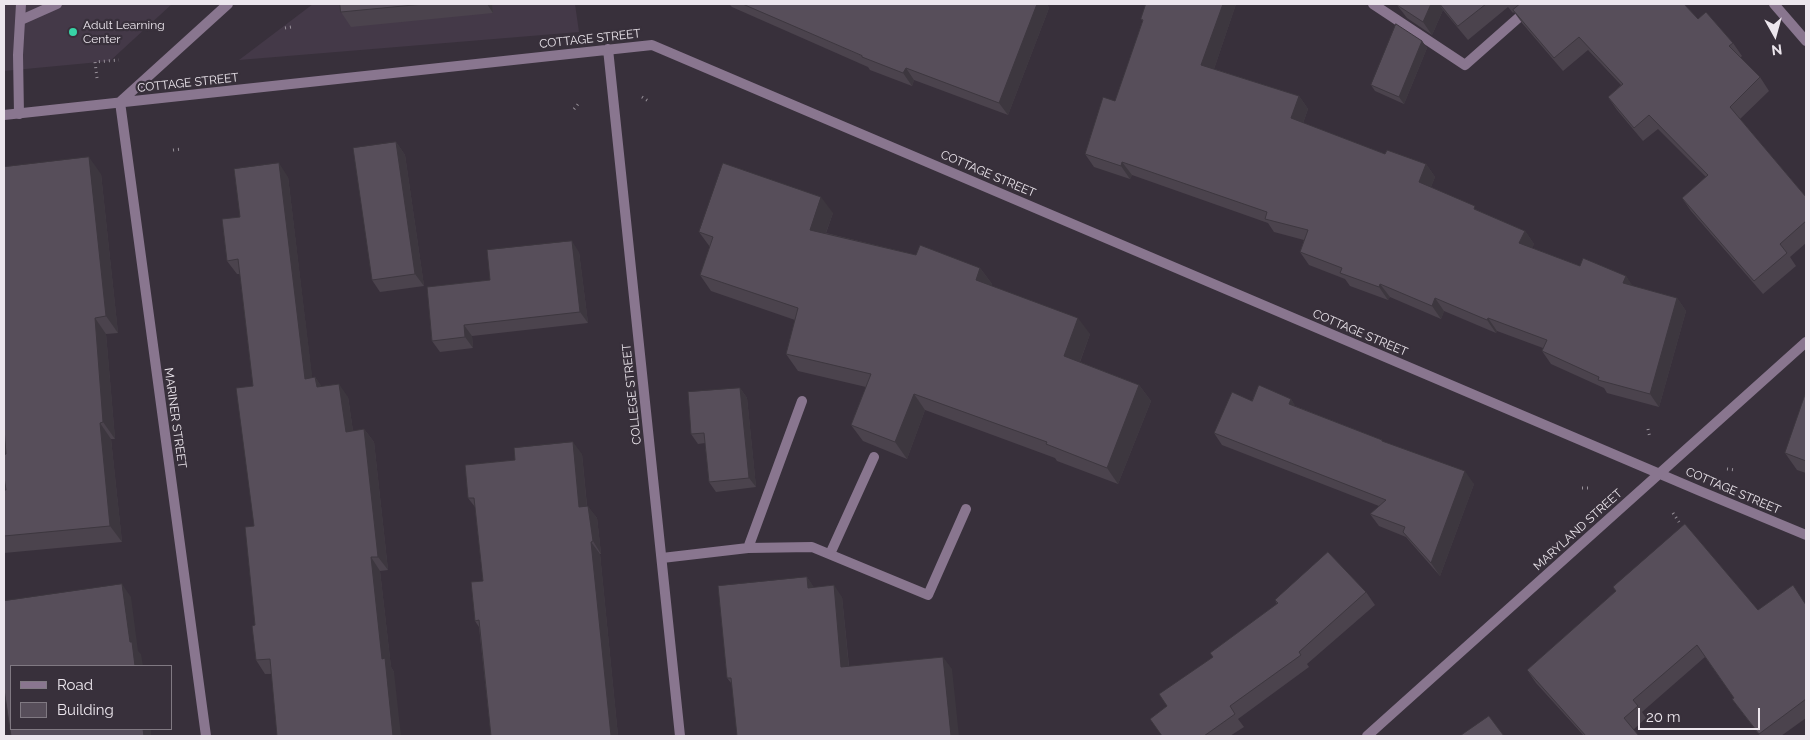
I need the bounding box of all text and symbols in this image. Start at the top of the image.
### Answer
north arrow [1750,10,1800,60]
place label: Adult Learning Center [83,18,165,46]
marker: Adult Learning Center [67,26,79,38]
street label: COTTAGE STREET [539,27,641,51]
text: N [1771,41,1783,58]
street label: COTTAGE STREET [137,71,239,95]
street label: COTTAGE STREET [938,147,1038,201]
street label: COTTAGE STREET [1310,306,1410,360]
street label: COLLEGE STREET [620,343,644,445]
street label: MARINER STREET [161,367,189,469]
street label: COTTAGE STREET [1683,464,1783,518]
street label: MARYLAND STREET [1531,486,1625,574]
legend [10,665,172,730]
text: Road [57,676,93,694]
scale bar [1640,698,1762,730]
text: Building [57,701,114,719]
text: 20 m [1646,708,1681,726]

